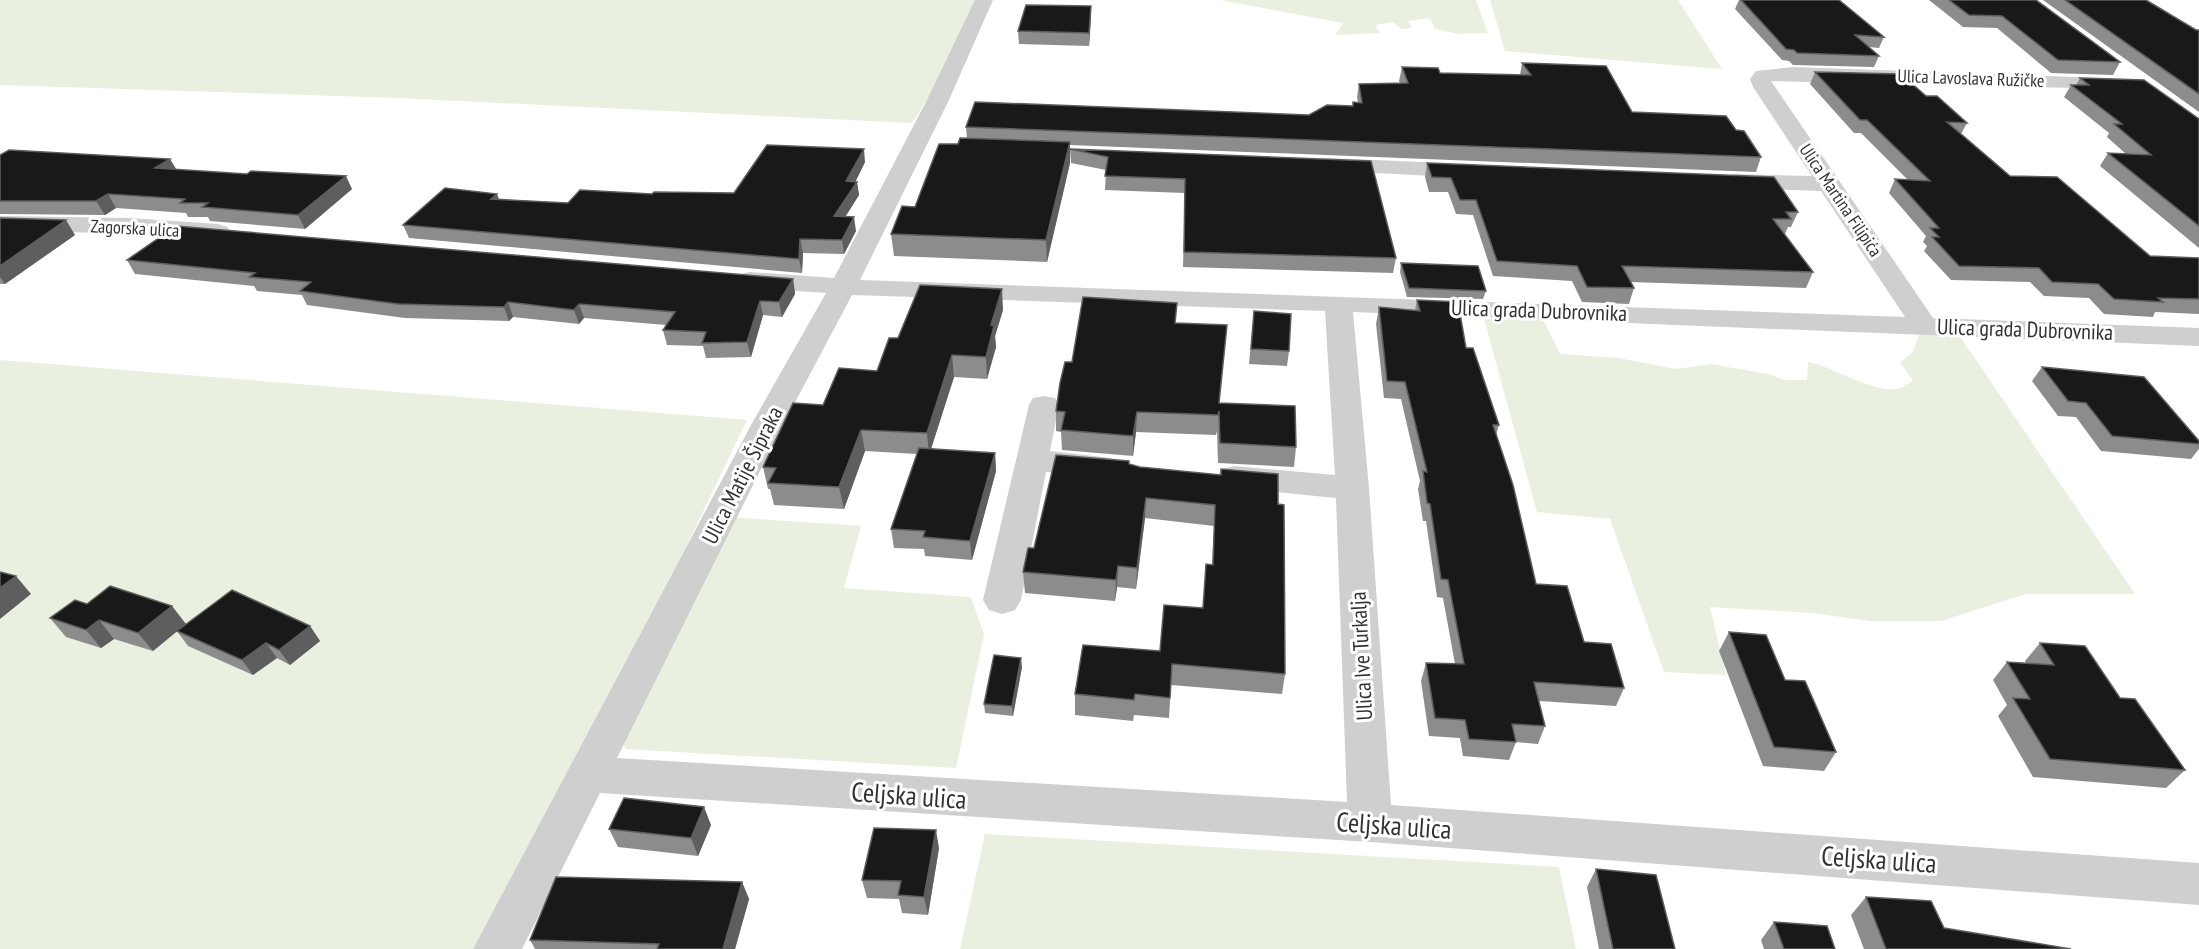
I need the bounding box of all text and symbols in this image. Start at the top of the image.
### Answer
street label: Ulica Lavoslava Ružičke [1897,64,2045,92]
street label: Ulica Martina Filipića [1795,139,1887,261]
street label: Zagorska ulica [90,214,180,242]
street label: Ulica grada Dubrovnika [1450,293,1628,327]
street label: Ulica grada Dubrovnika [1936,312,2114,346]
street label: Ulica Matije Šipraka [695,402,789,548]
street label: Ulica Ive Turkalja [1344,591,1378,721]
street label: Celjska ulica [850,774,968,816]
street label: Celjska ulica [1335,804,1453,846]
street label: Celjska ulica [1820,838,1938,880]

